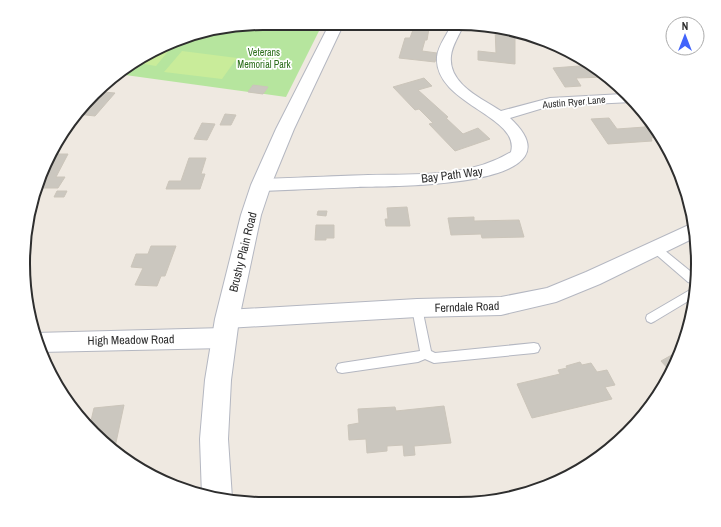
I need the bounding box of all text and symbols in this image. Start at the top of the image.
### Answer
north arrow [665,16,705,56]
text: N [682,19,688,33]
park label: Veterans Memorial Park [237,46,292,71]
street label: Austin Ryer Lane [541,93,607,111]
street label: Bay Path Way [420,163,484,187]
street label: Brushy Plain Road [225,210,261,294]
street label: Ferndale Road [434,298,500,316]
street label: High Meadow Road [87,331,175,349]

